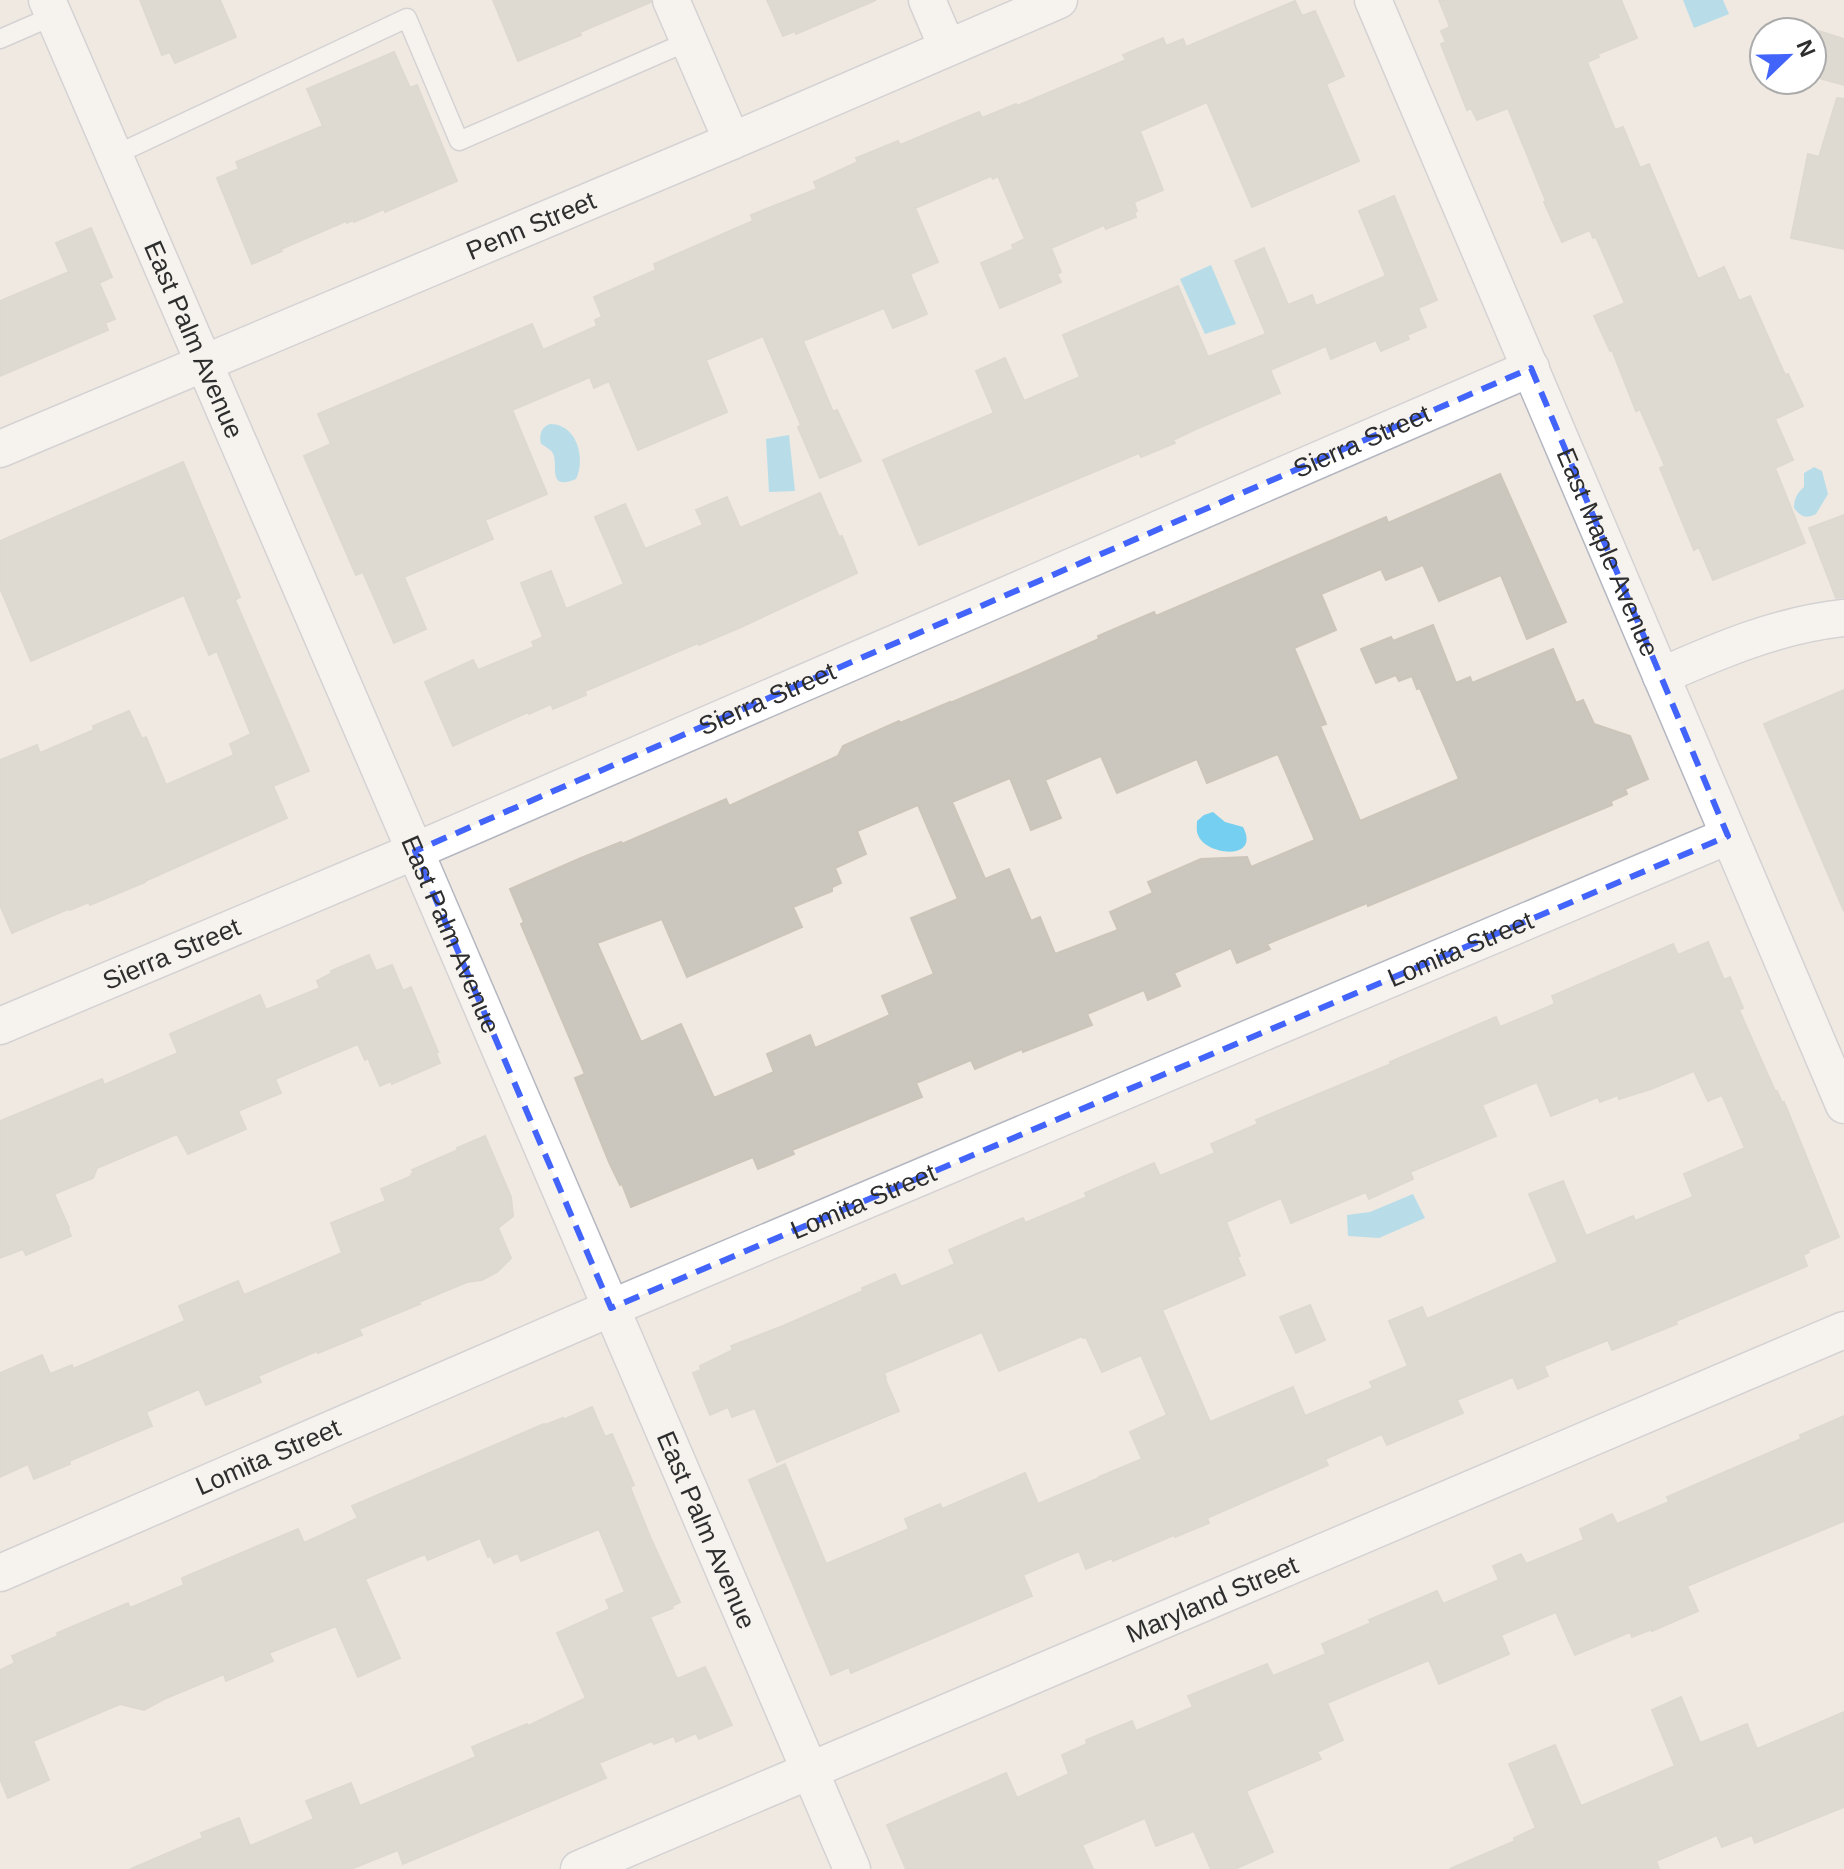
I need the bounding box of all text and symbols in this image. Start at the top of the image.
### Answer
north arrow [1748,16,1828,96]
text: N [1791,36,1821,61]
street label: Penn Street [462,185,601,266]
street label: East Palm Avenue [138,236,250,443]
street label: Sierra Street [1289,398,1435,484]
street label: East Maple Avenue [1550,443,1665,661]
street label: Sierra Street [694,656,841,741]
street label: East Palm Avenue [395,831,506,1038]
street label: Lomita Street [1383,905,1538,993]
street label: Sierra Street [98,911,245,996]
street label: Lomita Street [786,1157,941,1245]
street label: Lomita Street [191,1412,346,1501]
street label: East Palm Avenue [651,1427,762,1633]
street label: Maryland Street [1122,1549,1303,1649]

